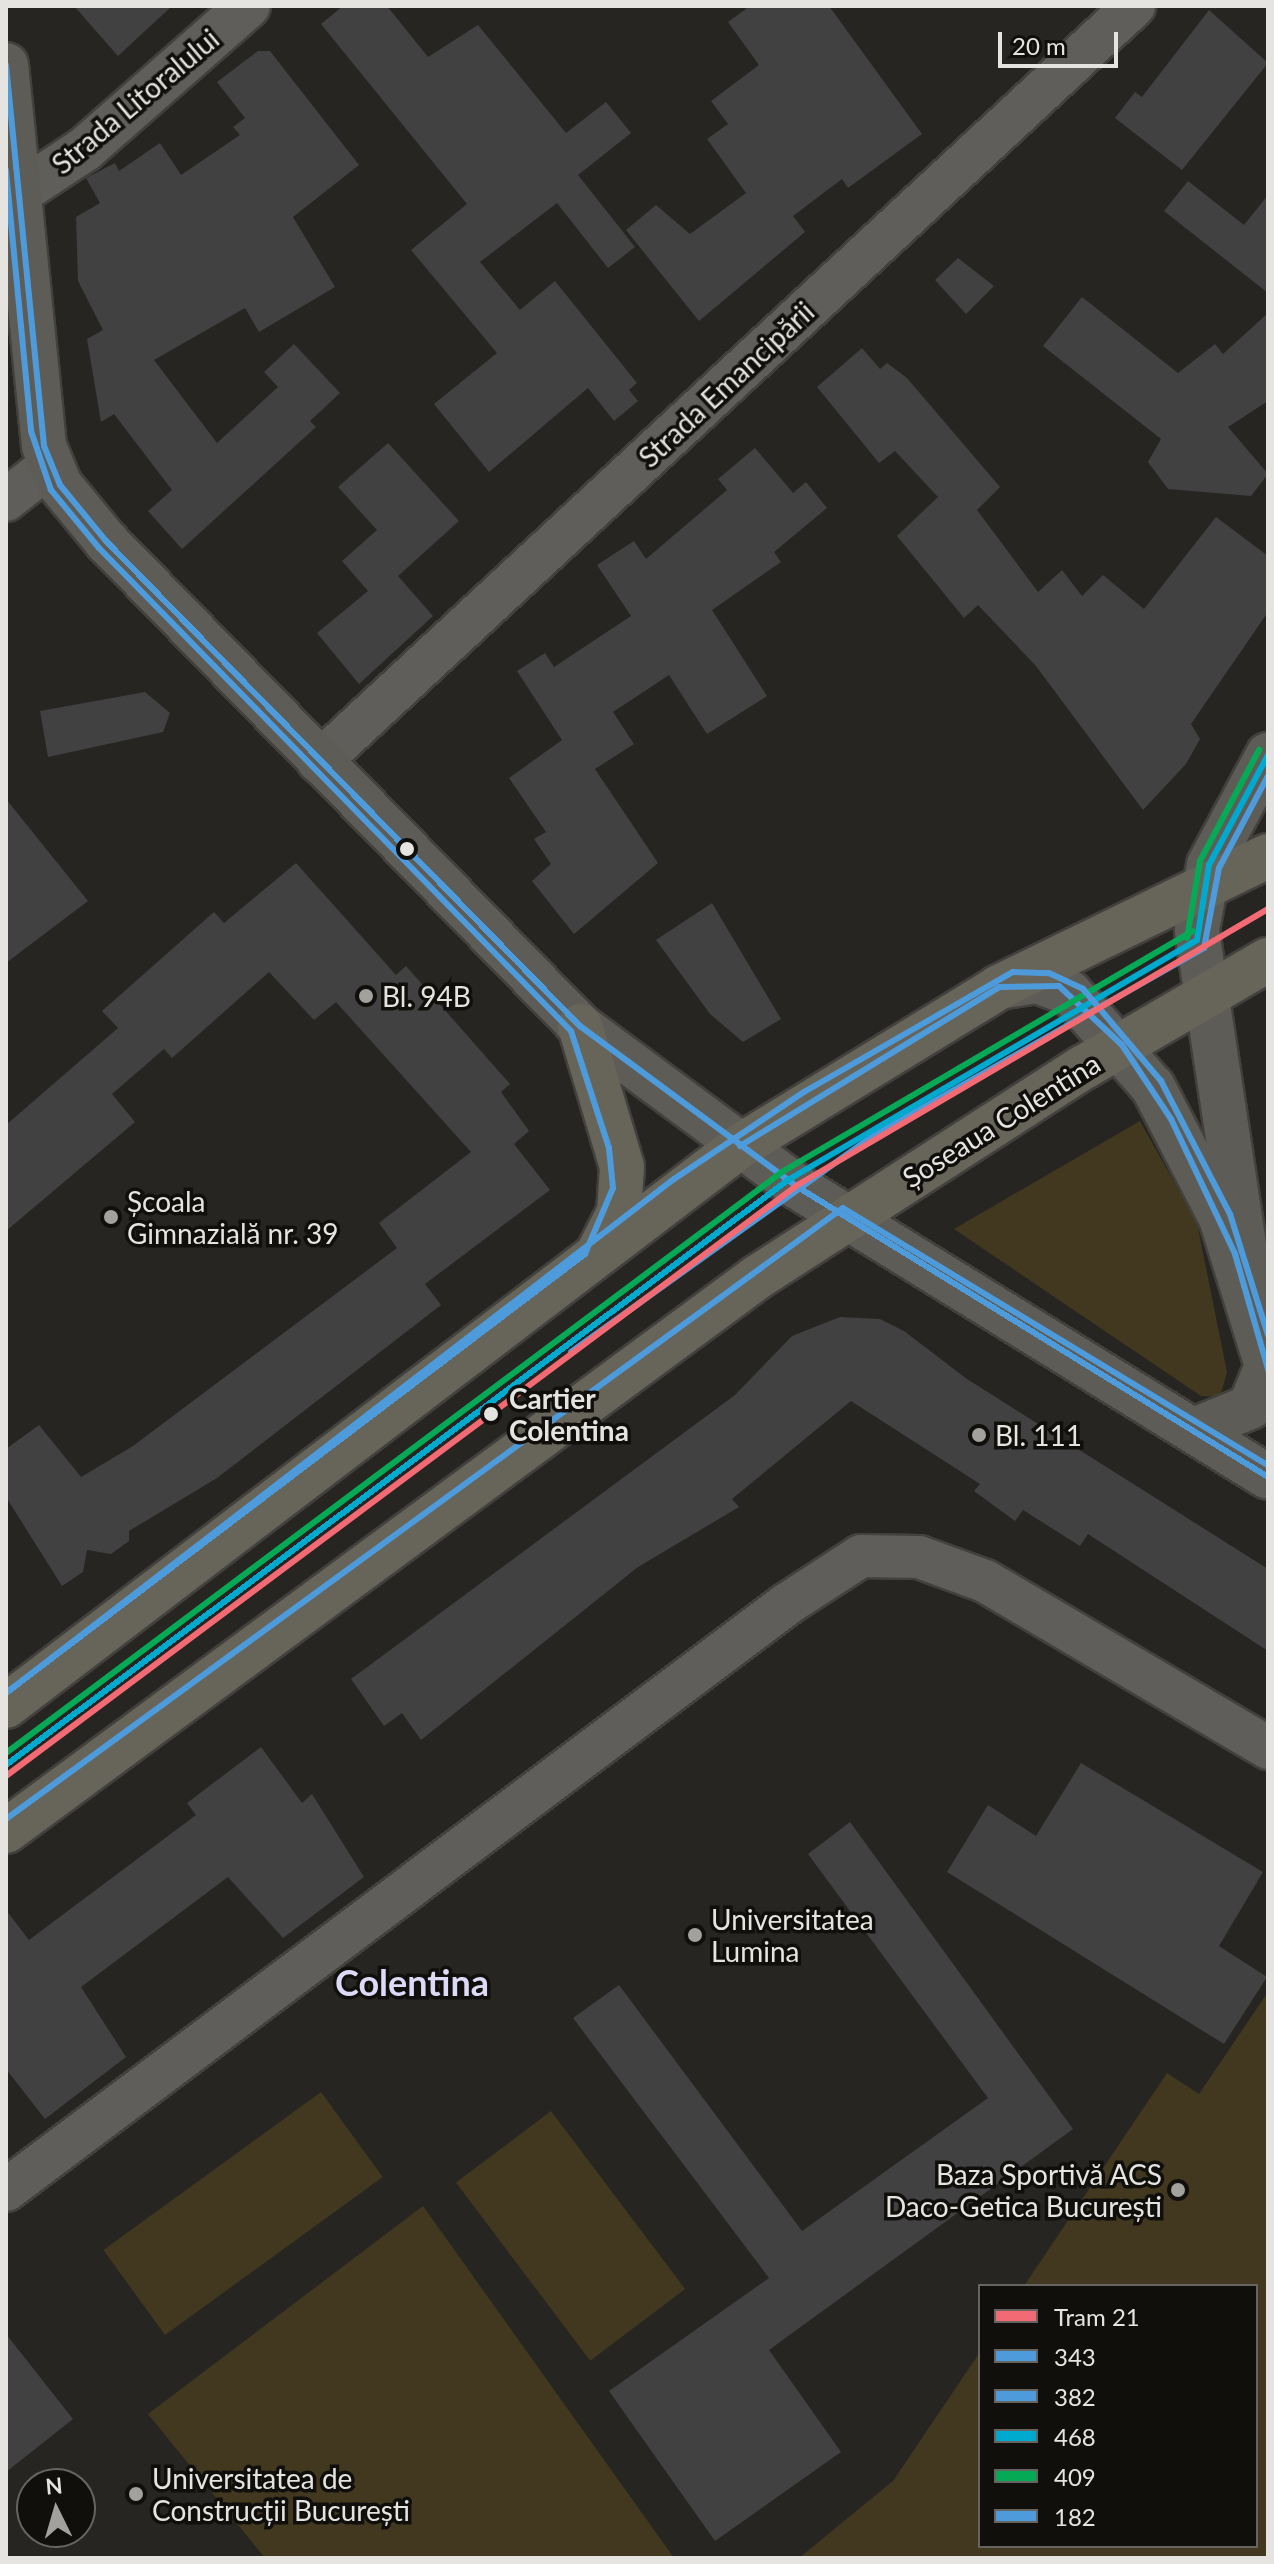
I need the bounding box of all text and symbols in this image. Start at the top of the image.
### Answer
scale bar [1002,16,1122,66]
street label: Strada Litoralului [45,22,225,180]
text: 20 m [1012,31,1066,60]
street label: Strada Emancipării [632,294,820,474]
unlabelled marker [399,841,415,857]
place label: Bl. 94B [382,979,471,1013]
marker: Bl. 94B [357,987,375,1005]
street label: Șoseaua Colentina [896,1046,1106,1194]
place label: Școala Gimnazială nr. 39 [127,1184,339,1250]
marker: Școala Gimnazială nr. 39 [102,1208,120,1226]
place label: Cartier Colentina [509,1381,629,1447]
marker: Cartier Colentina [480,1403,502,1425]
place label: Bl. 111 [995,1418,1082,1452]
marker: Bl. 111 [970,1426,988,1444]
place label: Universitatea Lumina [711,1902,874,1968]
marker: Universitatea Lumina [686,1926,704,1944]
district label: Colentina [335,1961,489,2005]
place label: Baza Sportivă ACS Daco-Getica București [885,2157,1162,2223]
marker: Baza Sportivă ACS Daco-Getica București [1169,2181,1187,2199]
legend [978,2284,1258,2548]
text: Tram 21 [1054,2302,1140,2331]
text: 343 [1054,2342,1096,2371]
text: 382 [1054,2382,1096,2411]
text: 468 [1054,2422,1096,2451]
place label: Universitatea de Construcții București [152,2461,410,2527]
text: 409 [1054,2462,1096,2491]
north arrow [16,2468,96,2548]
text: N [44,2471,64,2500]
marker: Universitatea de Construcții București [127,2485,145,2503]
text: 182 [1054,2502,1096,2531]

